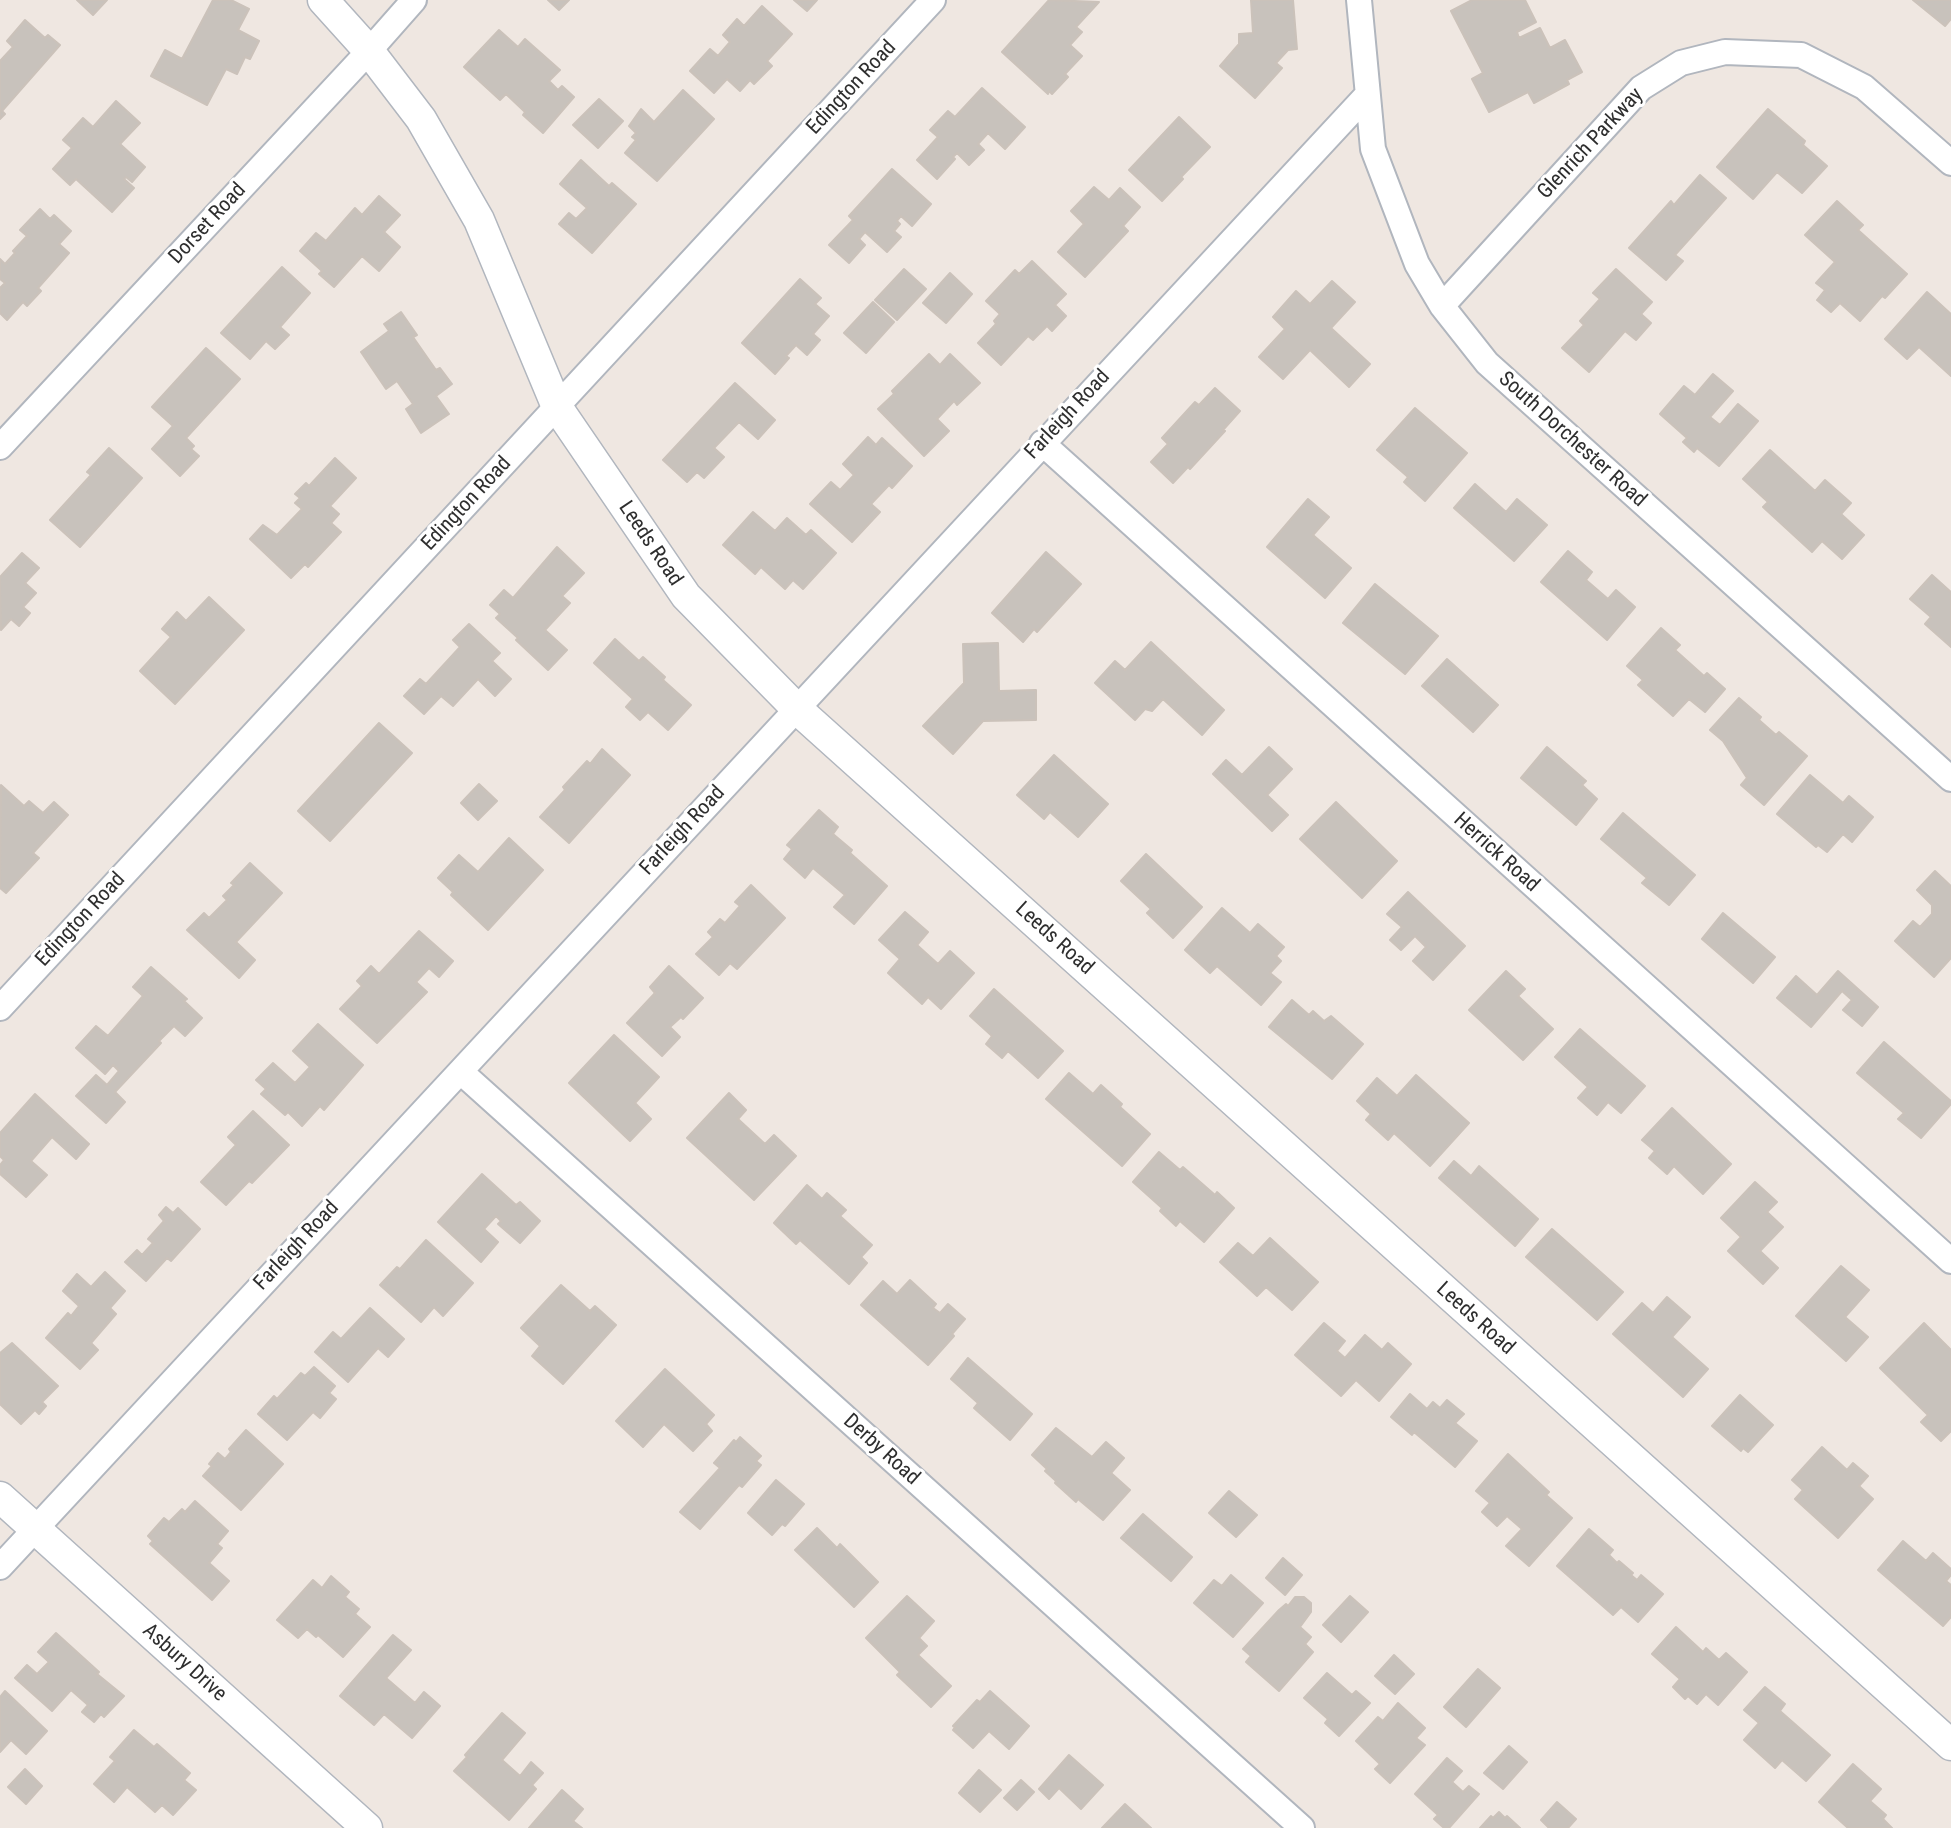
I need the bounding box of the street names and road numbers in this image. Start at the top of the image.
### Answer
street label: Edington Road [802,36,902,140]
street label: Glenrich Parkway [1533,83,1649,205]
street label: Dorset Road [164,178,252,270]
street label: Farleigh Road [1020,365,1116,465]
street label: South Dorchester Road [1493,367,1651,513]
street label: Edington Road [417,452,517,556]
street label: Leeds Road [613,497,687,591]
street label: Farleigh Road [635,781,731,881]
street label: Herrick Road [1448,808,1544,898]
street label: Edington Road [31,868,131,972]
street label: Leeds Road [1010,897,1098,981]
street label: Farleigh Road [249,1196,345,1296]
street label: Leeds Road [1431,1277,1519,1361]
street label: Derby Road [838,1409,924,1491]
street label: Asbury Drive [137,1619,231,1707]

